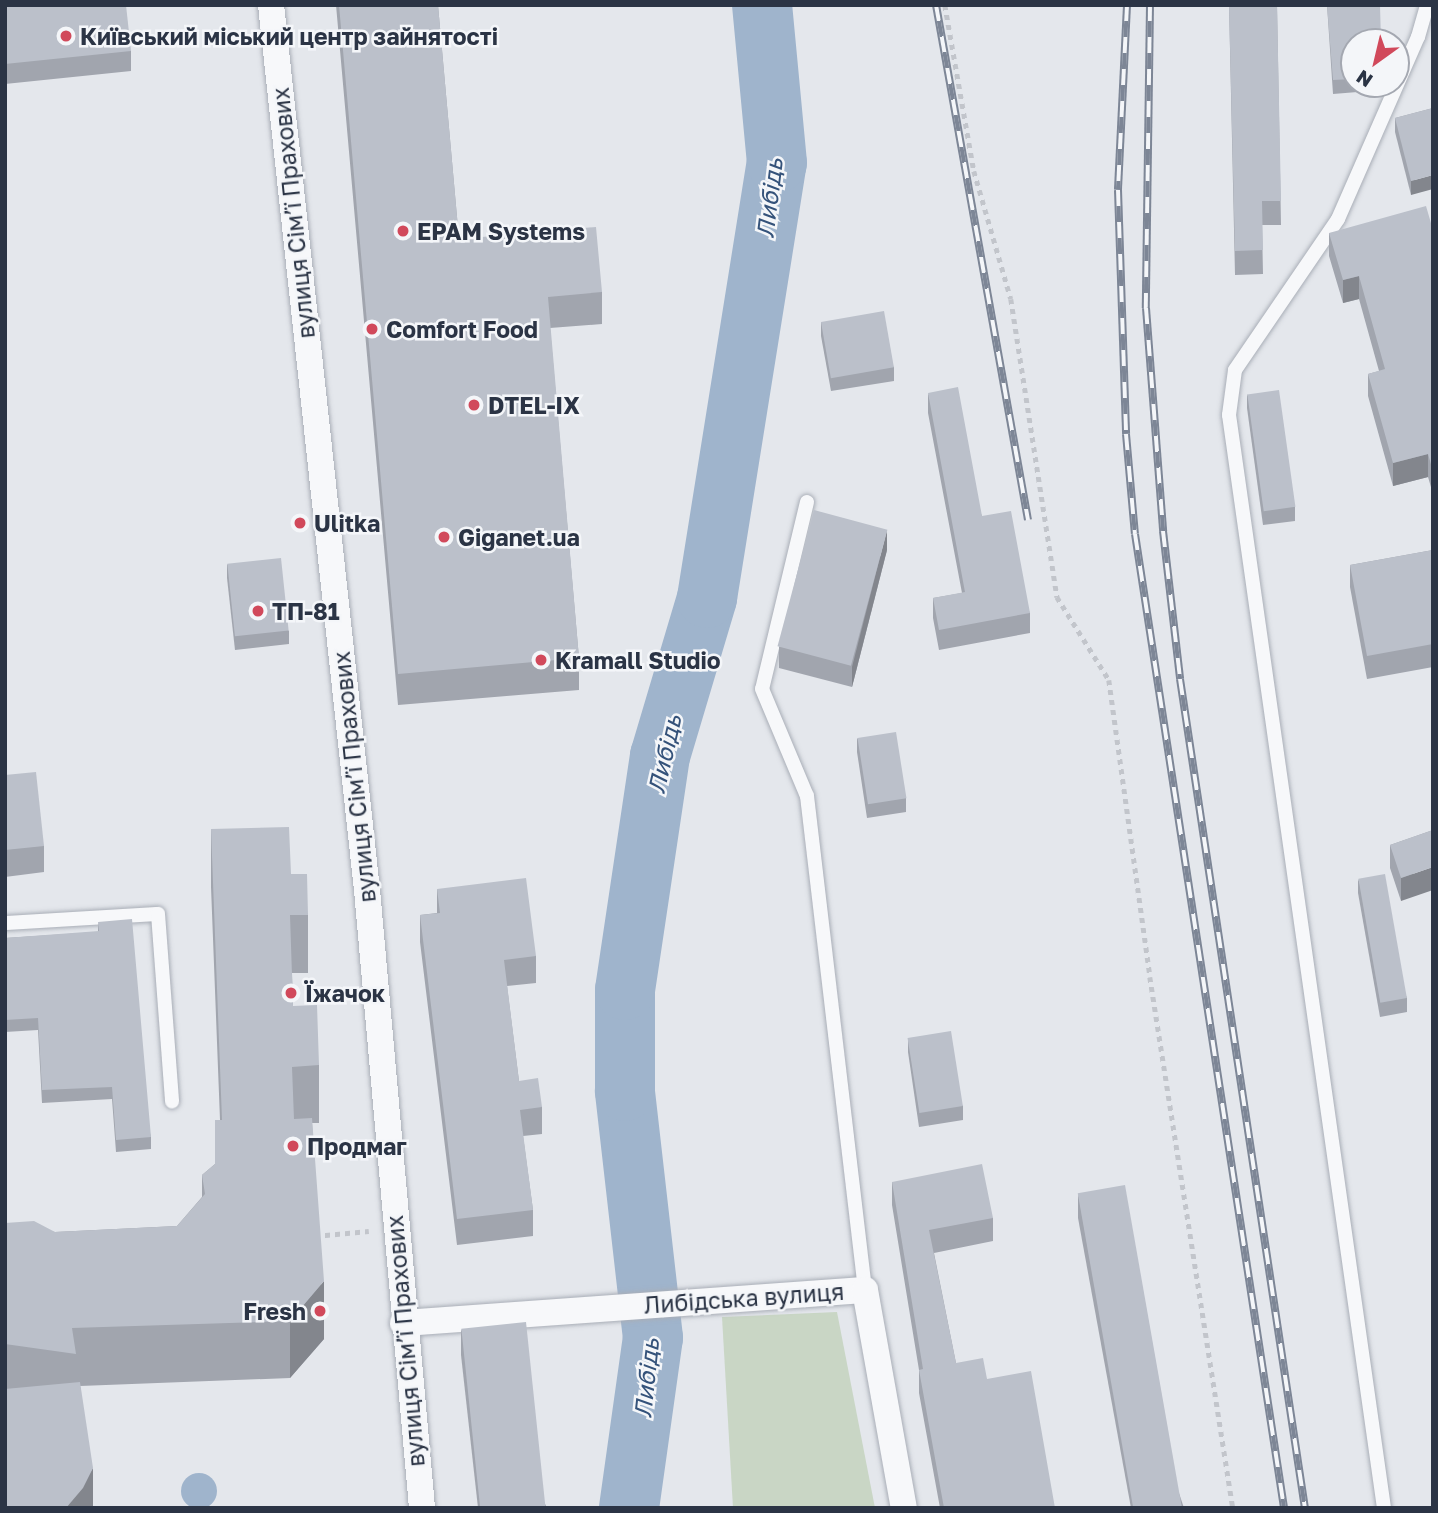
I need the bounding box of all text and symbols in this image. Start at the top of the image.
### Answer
place label: Київський міський центр зайнятості [80,22,498,50]
marker: Київський міський центр зайнятості [58,28,74,44]
north arrow [1340,28,1410,98]
text: N [1352,66,1377,93]
street label: вулиця Сімʼї Прахових [266,86,320,340]
water label: Либідь [750,157,788,239]
place label: EPAM Systems [417,217,585,245]
marker: EPAM Systems [395,223,411,239]
place label: Comfort Food [386,315,538,343]
marker: Comfort Food [364,321,380,337]
place label: DTEL-IX [488,391,580,419]
marker: DTEL-IX [466,397,482,413]
place label: Ulitka [314,509,380,537]
marker: Ulitka [292,515,308,531]
place label: Giganet.ua [458,523,580,551]
marker: Giganet.ua [436,529,452,545]
place label: ТП-81 [272,597,340,625]
marker: ТП-81 [250,603,266,619]
place label: Kramall Studio [555,646,721,674]
street label: вулиця Сімʼї Прахових [327,650,381,904]
marker: Kramall Studio [533,652,549,668]
water label: Либідь [641,712,687,796]
place label: Їжачок [305,979,385,1007]
marker: Їжачок [283,985,299,1001]
place label: Продмаг [307,1132,407,1160]
marker: Продмаг [285,1138,301,1154]
street label: вулиця Сімʼї Прахових [380,1214,430,1468]
street label: Либідська вулиця [643,1277,845,1319]
place label: Fresh [243,1297,306,1325]
marker: Fresh [312,1303,328,1319]
water label: Либідь [628,1337,664,1419]

